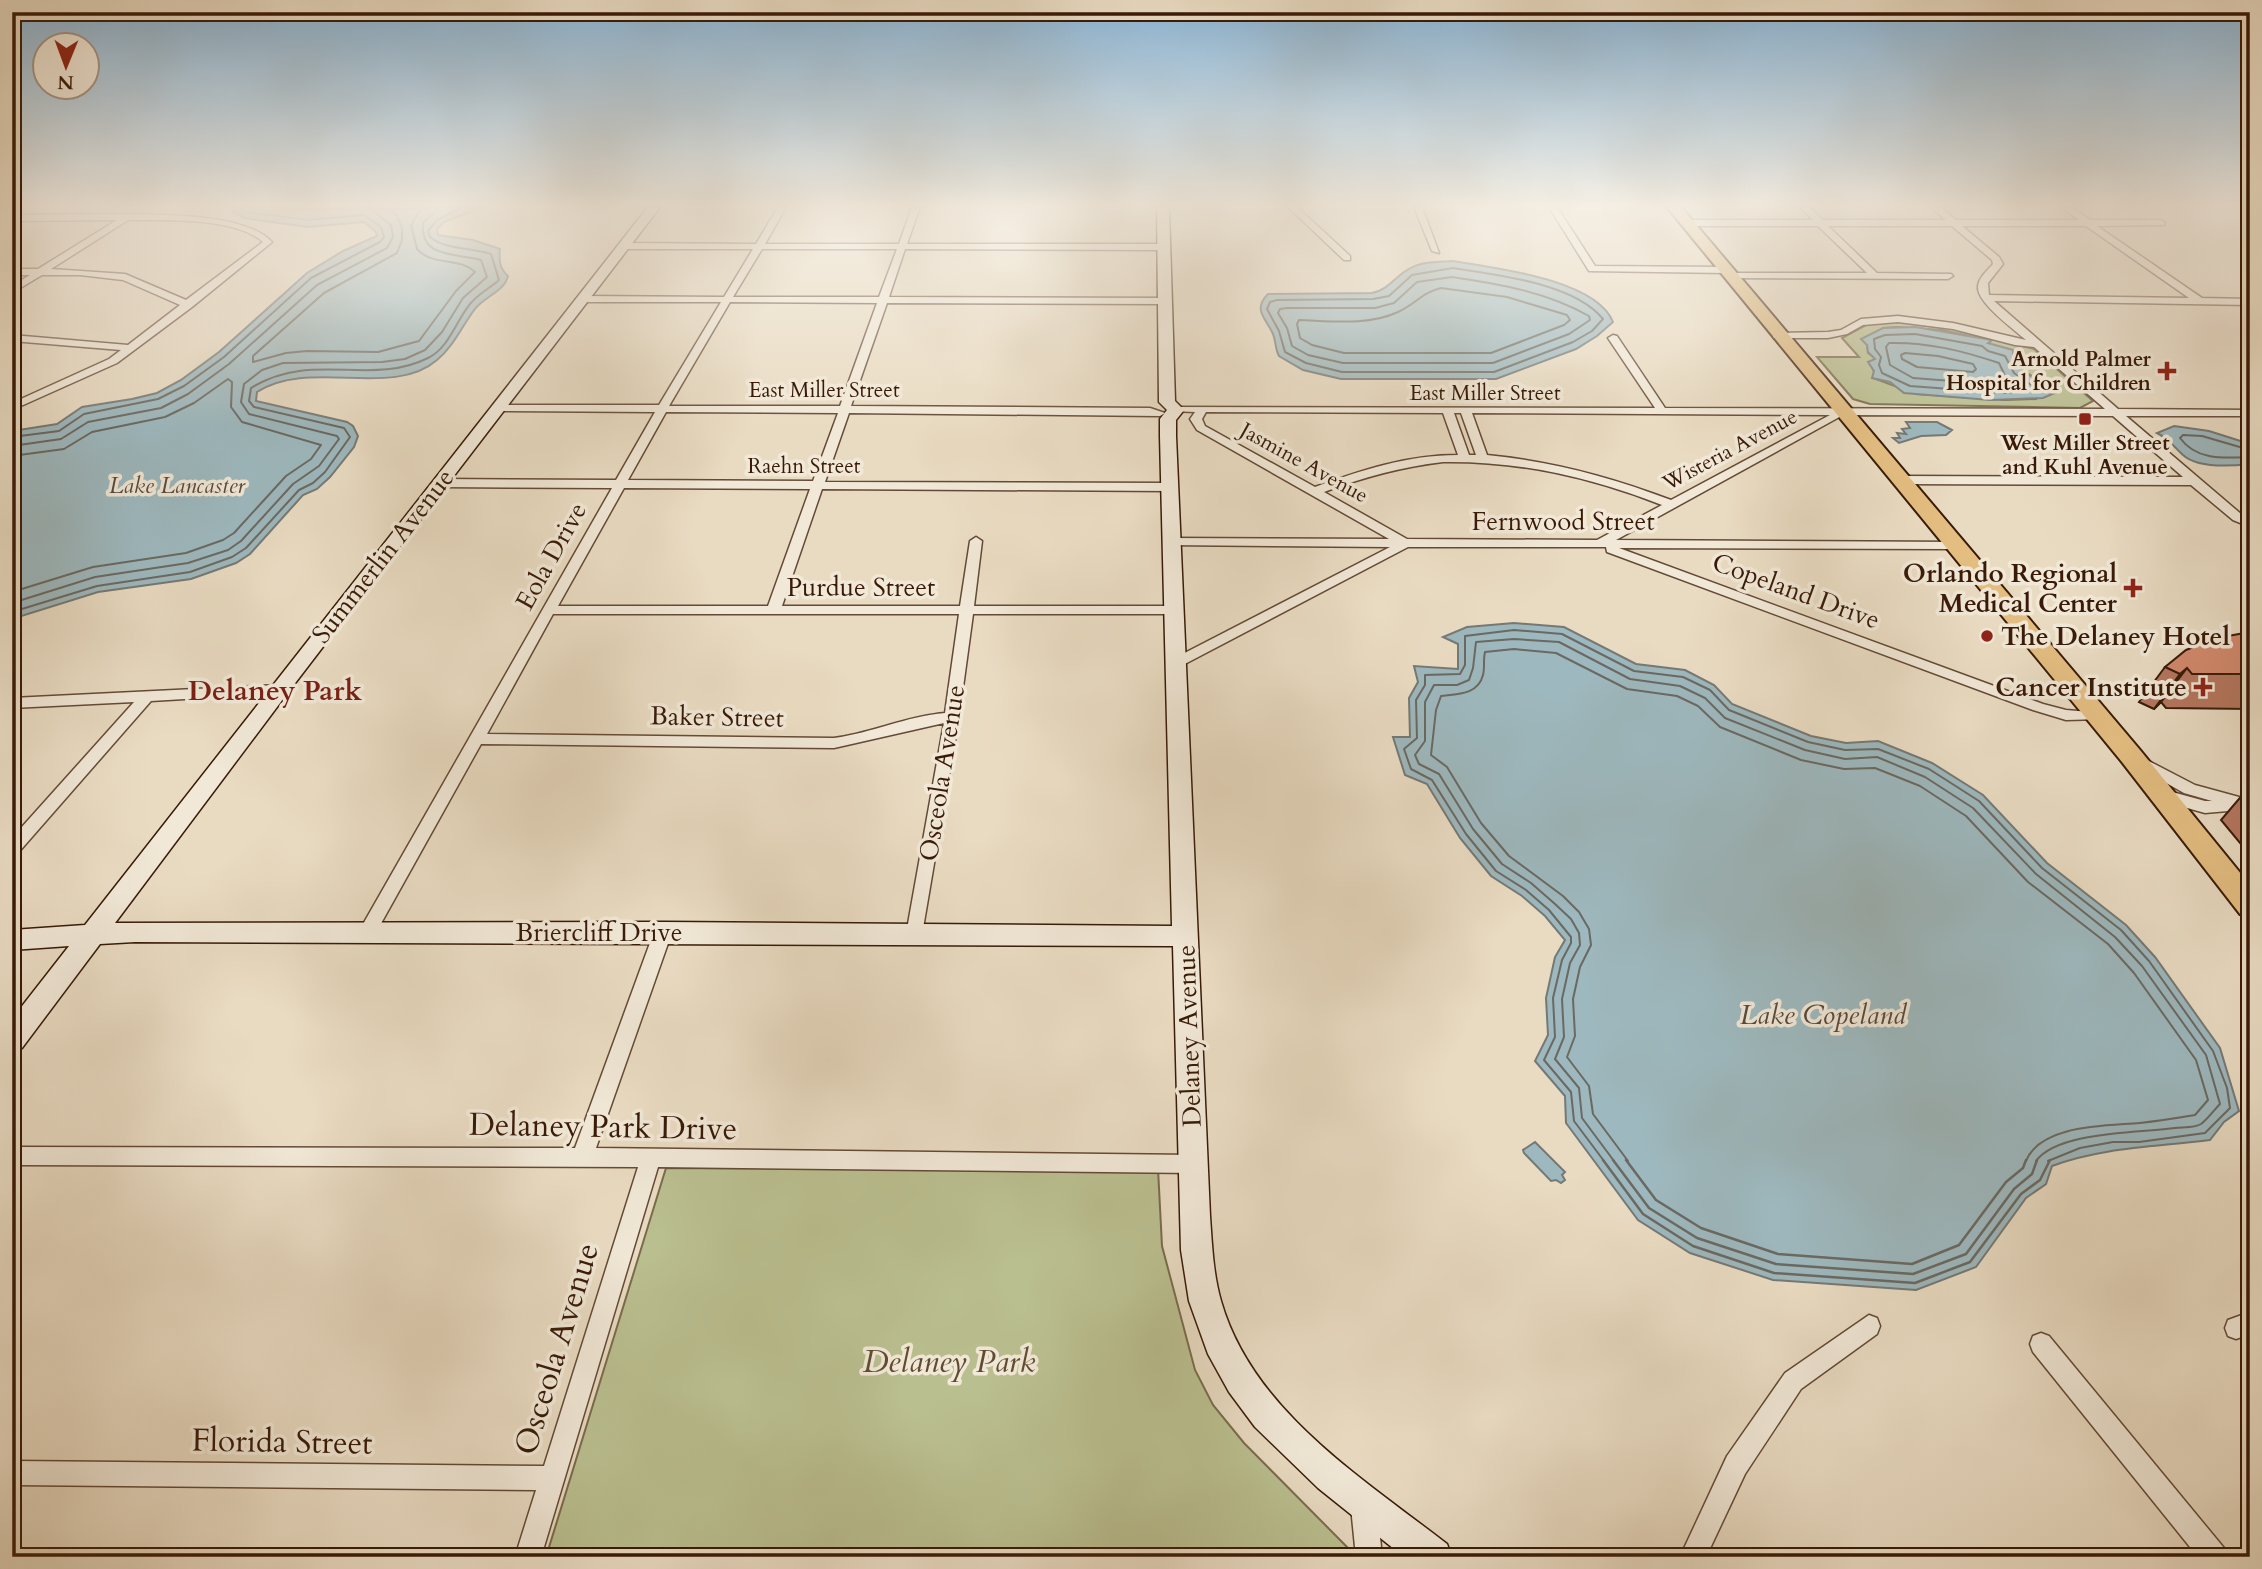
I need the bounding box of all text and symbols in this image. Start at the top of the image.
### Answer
north arrow [32,32,102,102]
text: N [57,69,74,95]
place label: Arnold Palmer Hospital for Children [1946,345,2152,398]
marker: Arnold Palmer Hospital for Children [2157,361,2177,381]
street label: East Miller Street [748,376,900,405]
street label: East Miller Street [1409,379,1561,408]
street label: Wisteria Avenue [1657,402,1802,498]
marker: West Miller Street and Kuhl Avenue [2077,411,2093,427]
street label: Jasmine Avenue [1232,414,1373,510]
place label: West Miller Street and Kuhl Avenue [1999,429,2170,482]
street label: Raehn Street [748,452,861,481]
street label: Summerlin Avenue [304,461,462,651]
water label: Lake Lancaster [109,470,246,501]
street label: Eola Drive [507,496,595,616]
street label: Fernwood Street [1471,504,1655,539]
street label: Copeland Drive [1707,544,1885,638]
place label: Orlando Regional Medical Center [1903,556,2118,621]
street label: Purdue Street [787,570,935,605]
marker: Orlando Regional Medical Center [2123,578,2143,598]
place label: The Delaney Hotel [2001,619,2230,654]
marker: The Delaney Hotel [1979,628,1995,644]
place label: Cancer Institute [1995,670,2187,705]
district label: Delaney Park [188,672,362,710]
marker: Cancer Institute [2193,677,2213,697]
street label: Osceola Avenue [911,682,973,864]
street label: Baker Street [650,698,784,736]
street label: Briercliff Drive [515,915,683,950]
street label: Delaney Avenue [1168,944,1210,1128]
water label: Lake Copeland [1740,996,1908,1034]
street label: Delaney Park Drive [469,1103,737,1151]
street label: Osceola Avenue [504,1238,610,1460]
park label: Delaney Park [863,1340,1036,1384]
street label: Florida Street [191,1418,373,1466]

